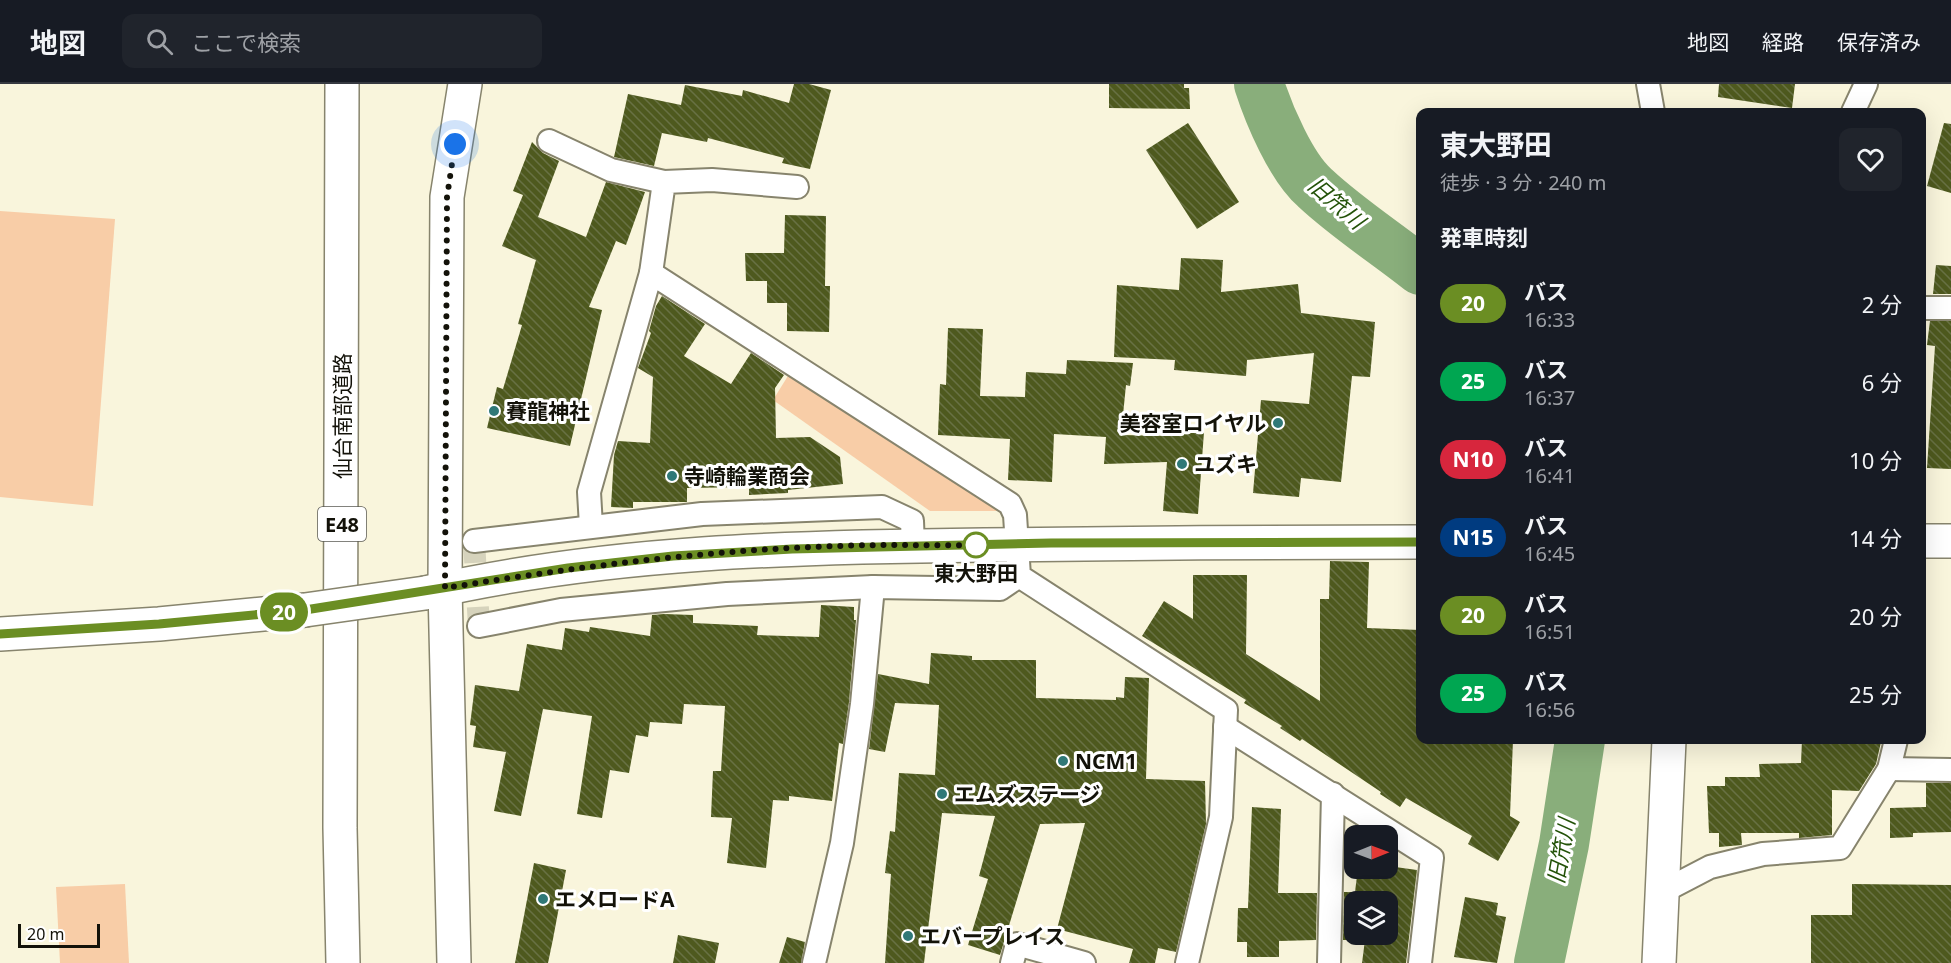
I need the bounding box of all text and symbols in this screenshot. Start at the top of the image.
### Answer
search box [122,14,542,68]
text: 地図 [30,23,86,61]
icon: search [143,25,176,58]
text: ここで検索 [191,27,301,57]
text: 地図 [1687,28,1729,56]
text: 経路 [1762,28,1804,56]
text: 保存済み [1837,28,1921,56]
text: 東大野田 [1440,125,1552,163]
button: heart [1839,128,1902,191]
your location [440,129,470,159]
water label: 旧笊川 [1302,169,1373,236]
text: 徒歩 · 3 分 · 240 m [1440,169,1606,196]
text: 発車時刻 [1440,222,1528,252]
text: バス [1524,276,1568,306]
text: 20 [1461,289,1485,317]
text: 2 分 [1862,289,1902,319]
text: 16:33 [1524,306,1575,333]
street label: 仙台南部道路 [328,353,356,479]
text: バス [1524,354,1568,384]
text: 25 [1461,367,1485,395]
text: 6 分 [1862,367,1902,397]
text: 16:37 [1524,384,1575,411]
place label: 賽龍神社 [506,397,590,425]
marker: 賽龍神社 [487,404,501,418]
place label: 美容室ロイヤル [1120,409,1266,437]
marker: 美容室ロイヤル [1271,416,1285,430]
text: バス [1524,432,1568,462]
text: N10 [1452,445,1494,473]
text: 10 分 [1849,445,1902,475]
place label: ユズキ [1194,450,1257,478]
marker: ユズキ [1175,457,1189,471]
place label: 寺崎輪業商会 [684,462,810,490]
text: 16:41 [1524,462,1575,489]
marker: 寺崎輪業商会 [665,469,679,483]
road number: E48 [318,507,366,541]
text: バス [1524,510,1568,540]
text: N15 [1452,523,1494,551]
text: 14 分 [1849,523,1902,553]
marker: 東大野田 [963,532,989,558]
text: 16:45 [1524,540,1575,567]
place label: 東大野田 [934,559,1018,587]
text: バス [1524,588,1568,618]
line badge: 20 [257,592,311,632]
text: 20 [272,598,296,626]
text: 20 [1461,601,1485,629]
text: 20 分 [1849,601,1902,631]
text: 16:51 [1524,618,1575,645]
text: バス [1524,666,1568,696]
text: 25 [1461,679,1485,707]
text: 25 分 [1849,679,1902,709]
text: 16:56 [1524,696,1575,723]
place label: NCM1 [1075,747,1137,775]
marker: NCM1 [1056,754,1070,768]
place label: エムズステージ [954,780,1101,808]
marker: エムズステージ [935,787,949,801]
water label: 旧笊川 [1539,814,1581,886]
north arrow [1344,825,1398,879]
map controls [1344,825,1398,945]
place label: エメロードA [555,885,675,913]
button: layers [1344,891,1398,945]
marker: エメロードA [536,892,550,906]
scale bar [18,921,100,948]
place label: エバープレイス [920,922,1065,950]
text: 20 m [27,923,64,945]
marker: エバープレイス [901,929,915,943]

